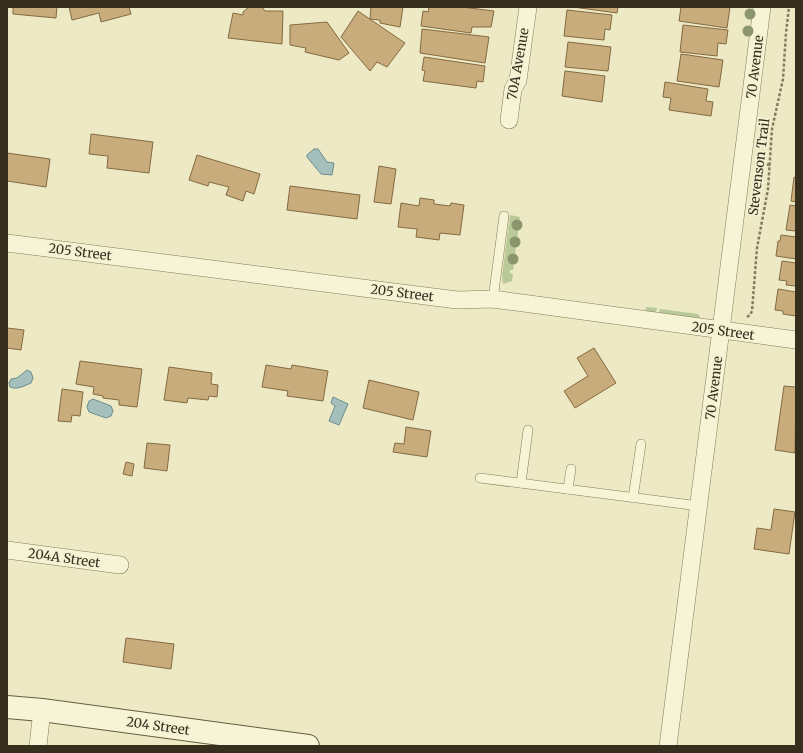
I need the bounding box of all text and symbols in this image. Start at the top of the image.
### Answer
street label: 70A Avenue [503,26,533,101]
street label: 70 Avenue [743,34,767,100]
street label: Stevenson Trail [745,118,773,216]
street label: 205 Street [47,240,113,264]
street label: 205 Street [369,281,435,305]
street label: 205 Street [690,318,756,344]
street label: 70 Avenue [702,355,726,421]
street label: 204A Street [27,545,101,571]
street label: 204 Street [125,713,191,739]

